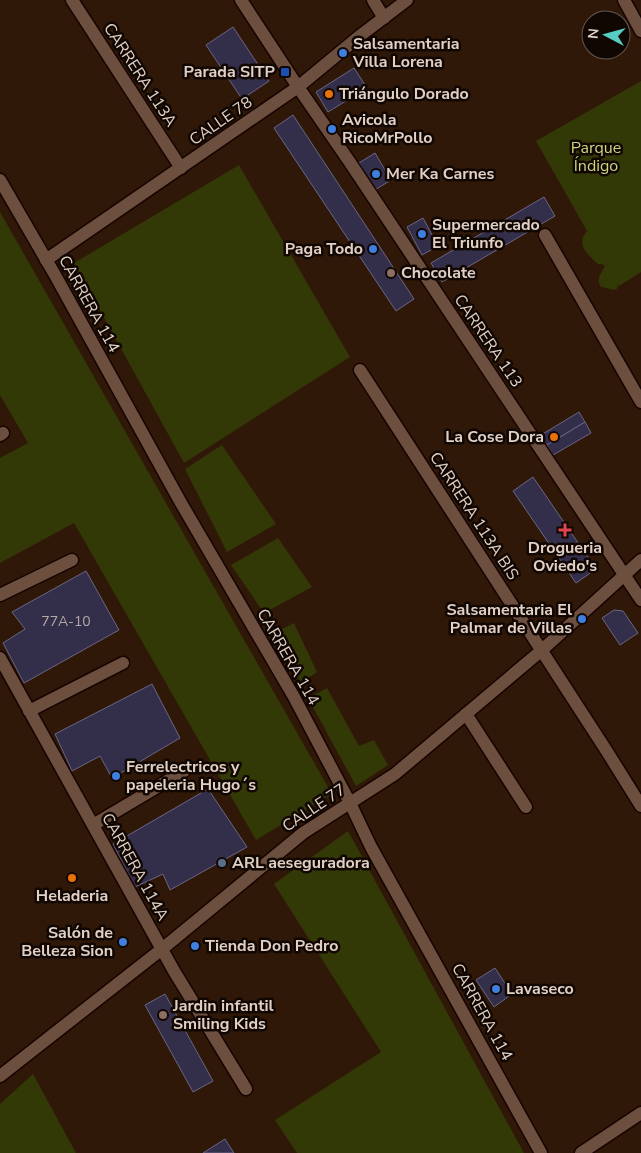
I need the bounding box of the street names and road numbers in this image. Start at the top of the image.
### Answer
street label: CARRERA 113A [98,19,182,131]
street label: CALLE 78 [185,91,257,151]
street label: CARRERA 114 [53,251,125,357]
street label: CARRERA 113 [449,290,527,392]
street label: CARRERA 113A BIS [424,448,524,584]
street label: CARRERA 114 [251,605,325,710]
street label: CALLE 77 [278,779,350,837]
street label: CARRERA 114A [96,809,174,925]
street label: CARRERA 114 [446,959,518,1065]

